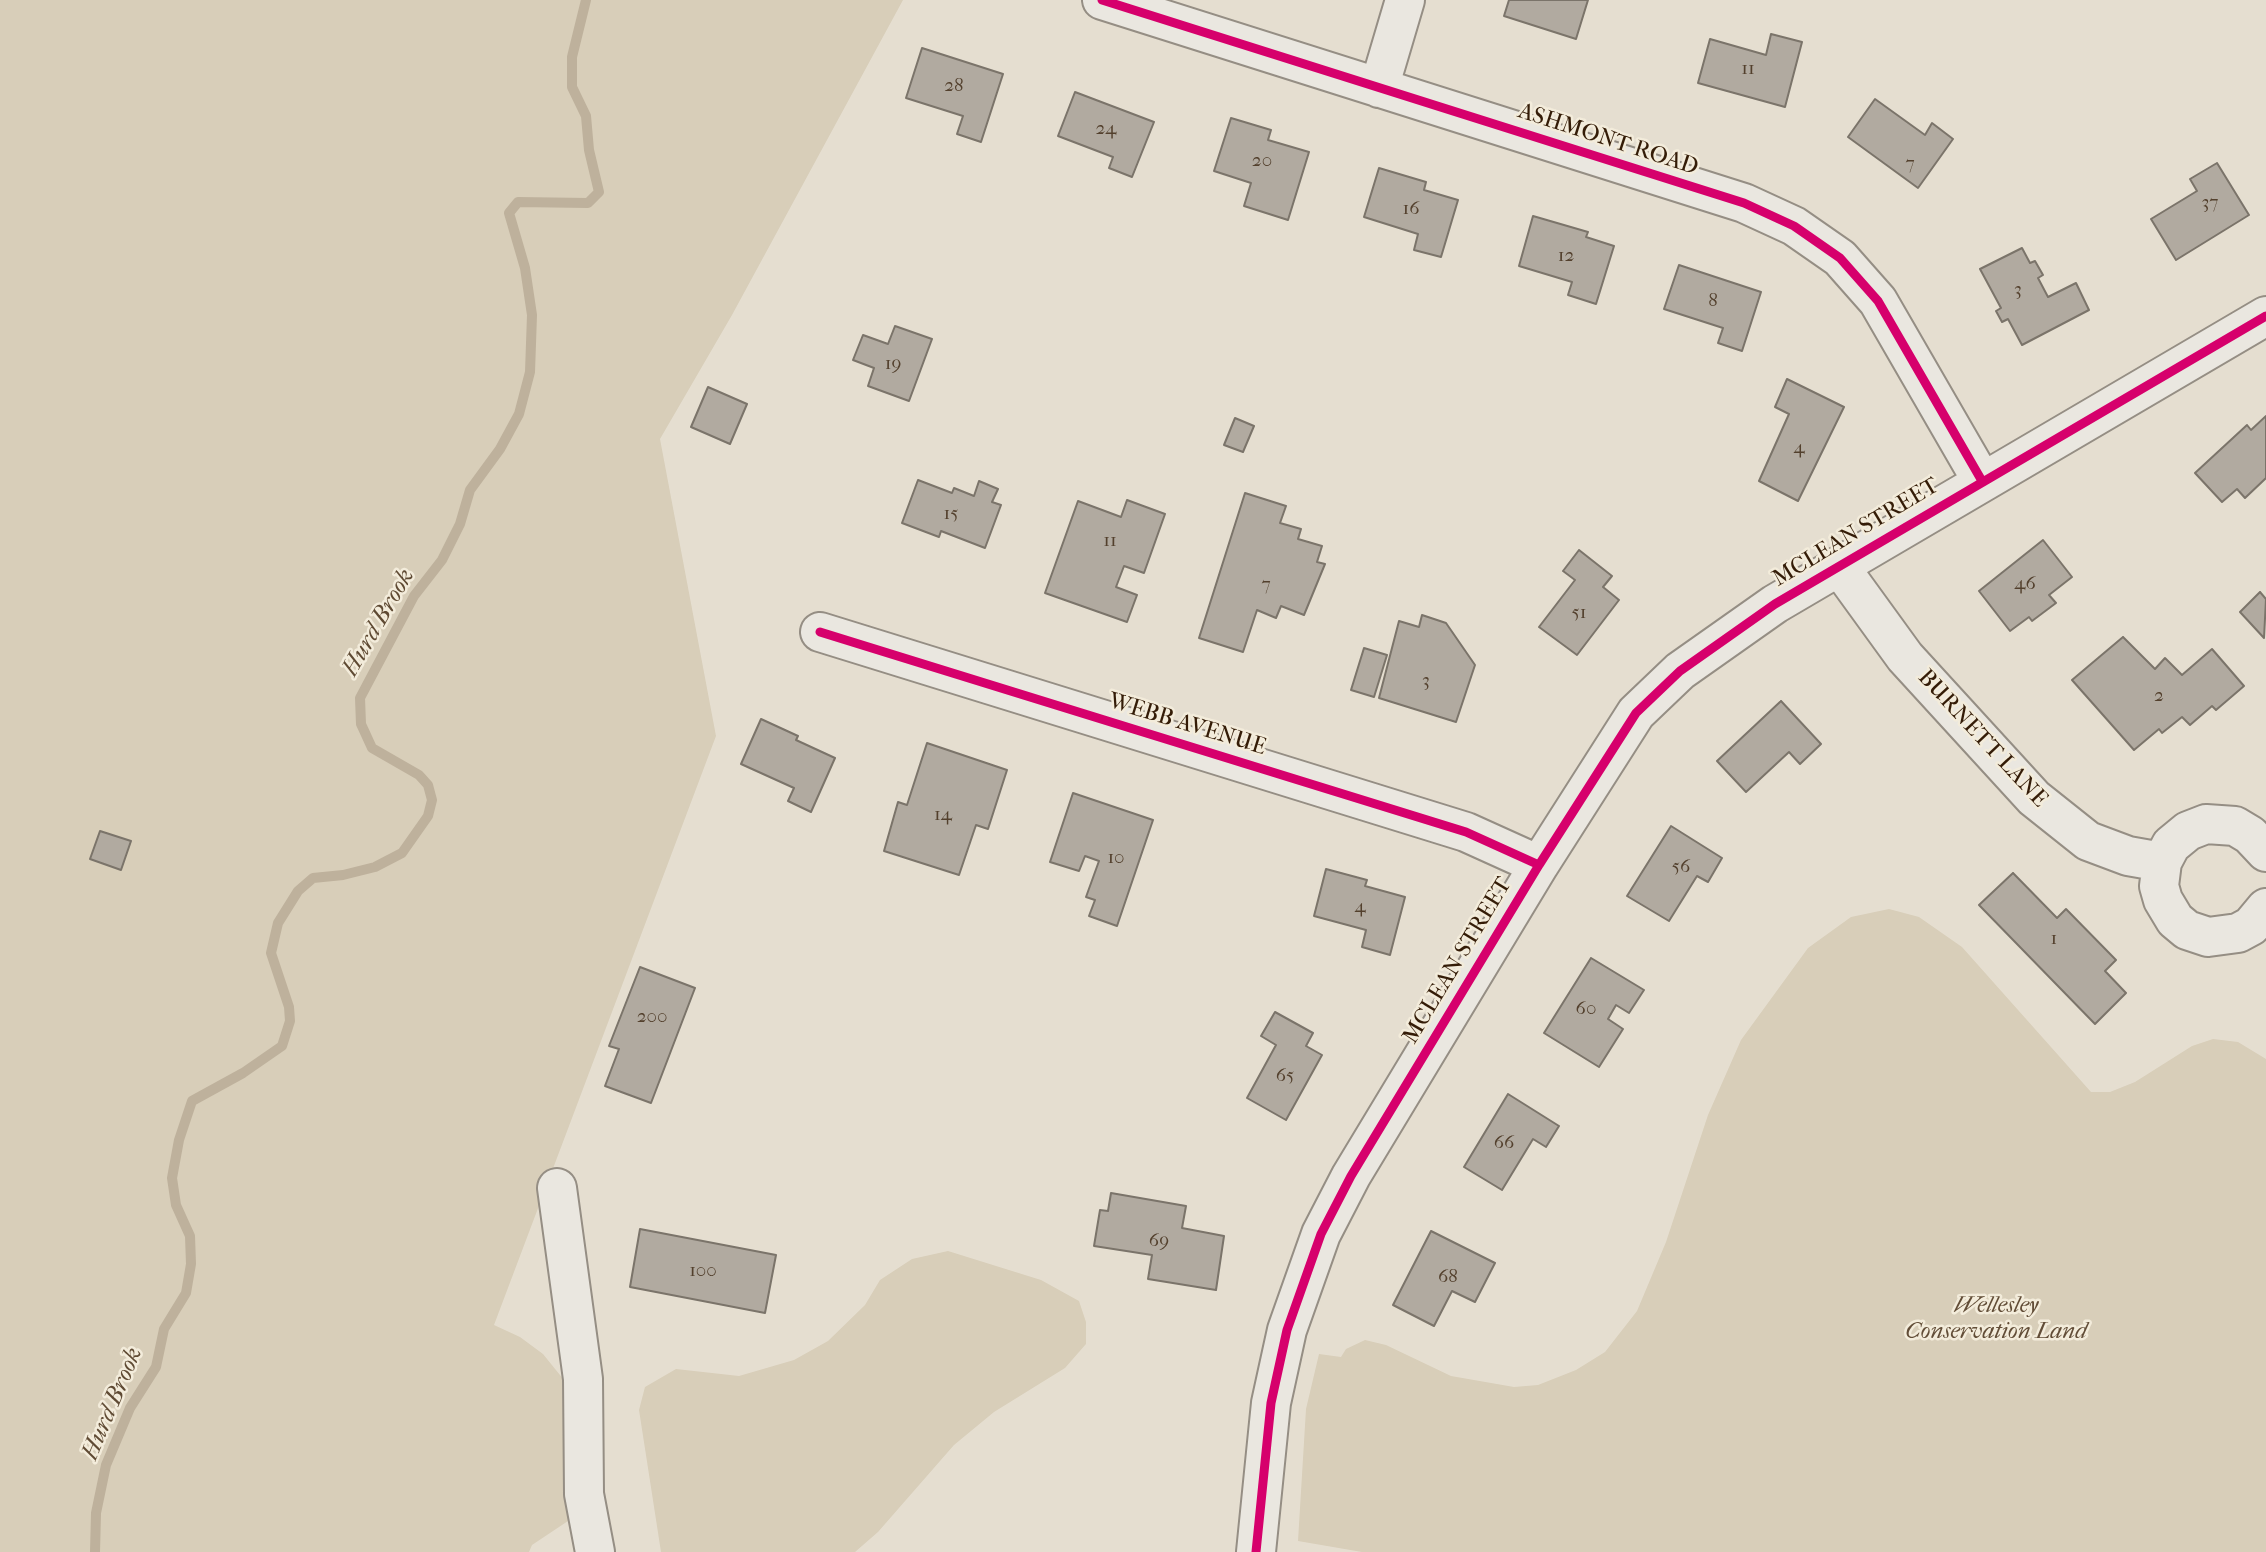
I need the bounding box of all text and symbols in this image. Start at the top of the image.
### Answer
house number: 11 [1741,58,1755,80]
house number: 28 [944,75,964,97]
street label: ASHMONT ROAD [1514,98,1702,182]
house number: 24 [1096,118,1116,140]
house number: 20 [1252,150,1272,172]
house number: 7 [1905,153,1915,175]
house number: 37 [2202,192,2218,214]
house number: 16 [1403,198,1419,220]
house number: 12 [1558,245,1574,267]
house number: 3 [2014,279,2022,301]
house number: 8 [1708,290,1718,312]
house number: 19 [885,353,901,375]
house number: 4 [1793,437,1805,459]
street label: MCLEAN STREET [1768,472,1944,594]
house number: 15 [944,503,958,525]
house number: 11 [1103,530,1117,552]
water label: Hurd Brook [337,564,421,682]
house number: 46 [2014,573,2036,595]
house number: 7 [1261,574,1271,596]
house number: 51 [1572,602,1586,624]
street label: BURNETT LANE [1911,665,2053,813]
house number: 3 [1422,670,1430,692]
house number: 2 [2154,685,2164,707]
street label: WEBB AVENUE [1105,688,1269,762]
house number: 14 [934,804,952,826]
house number: 10 [1107,847,1125,869]
house number: 56 [1672,856,1690,878]
street label: MCLEAN STREET [1397,873,1519,1049]
house number: 4 [1354,896,1366,918]
house number: 1 [2051,928,2057,950]
house number: 60 [1576,998,1596,1020]
house number: 200 [637,1006,667,1028]
house number: 65 [1276,1065,1294,1087]
house number: 66 [1494,1132,1514,1154]
house number: 69 [1149,1230,1169,1252]
house number: 100 [689,1260,717,1282]
house number: 68 [1438,1266,1458,1288]
park label: Wellesley Conservation Land [1905,1292,2087,1346]
water label: Hurd Brook [76,1344,150,1464]

